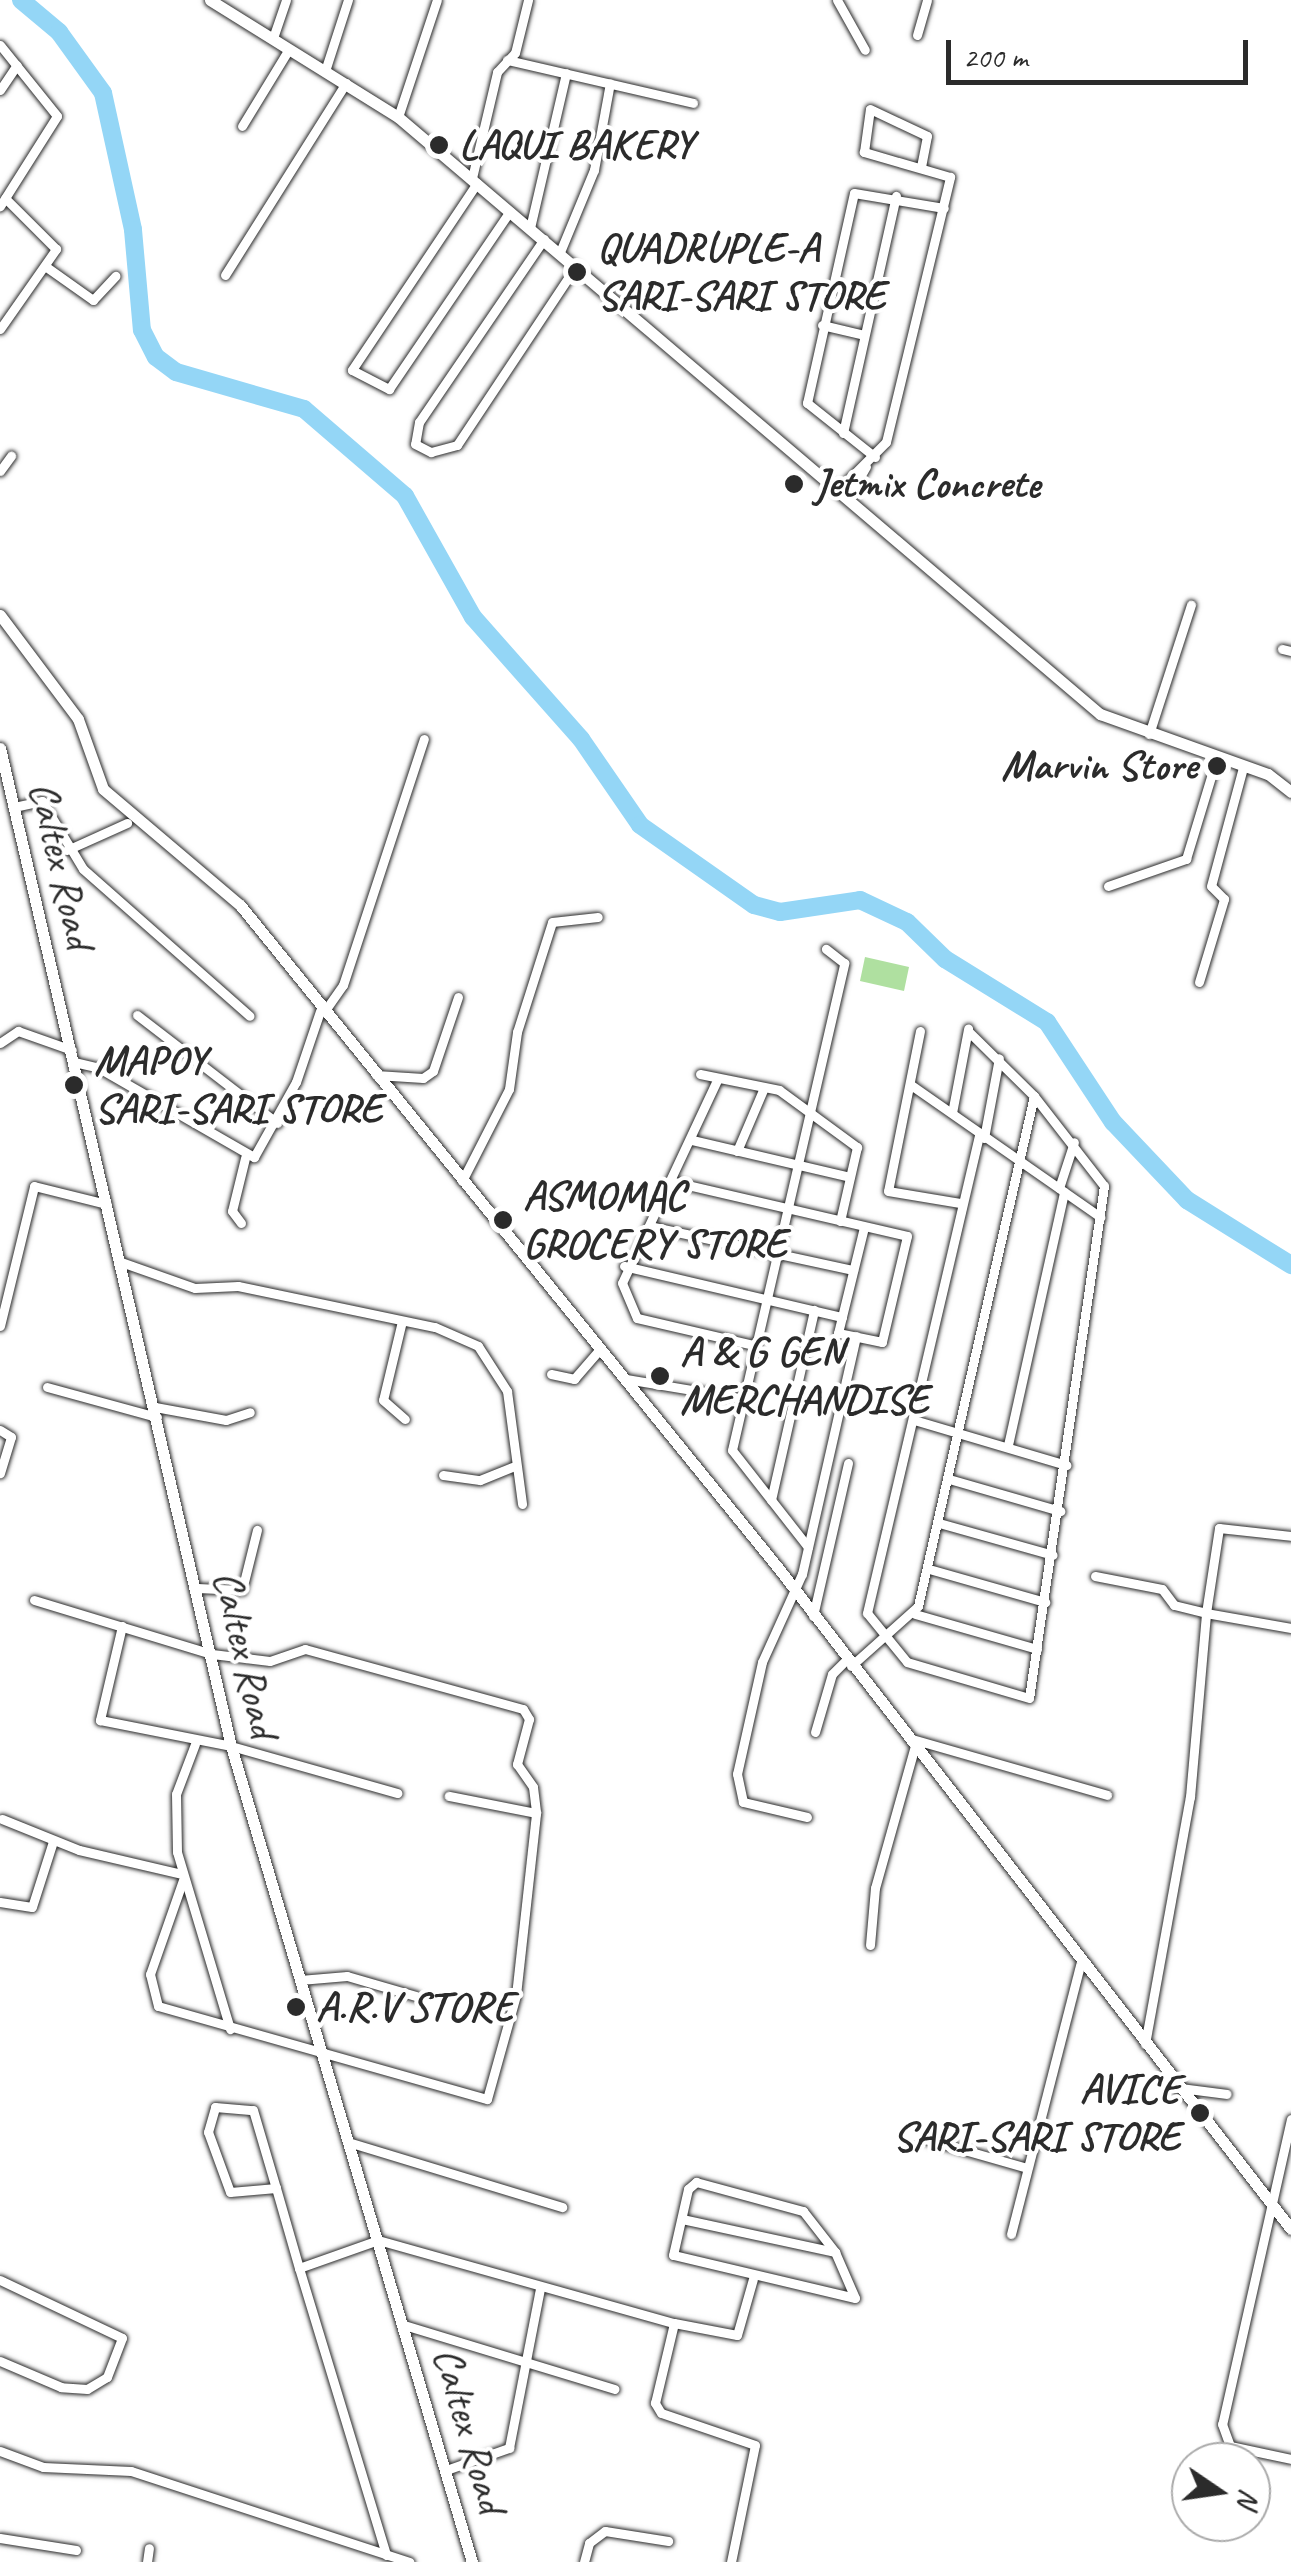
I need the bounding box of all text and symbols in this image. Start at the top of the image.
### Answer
scale bar [951,20,1254,82]
text: 200 m [963,38,1028,76]
place label: LAQUI BAKERY [459,120,694,170]
marker: LAQUI BAKERY [428,134,450,156]
place label: QUADRUPLE-A SARI-SARI STORE [597,223,885,322]
marker: QUADRUPLE-A SARI-SARI STORE [566,261,588,283]
place label: Jetmix Concrete [814,459,1040,509]
marker: Jetmix Concrete [783,473,805,495]
place label: Marvin Store [1001,741,1197,791]
marker: Marvin Store [1206,755,1228,777]
street label: Caltex Road [18,778,104,952]
place label: MAPOY SARI-SARI STORE [94,1036,382,1134]
marker: MAPOY SARI-SARI STORE [63,1074,85,1096]
place label: ASMOMAC GROCERY STORE [523,1171,786,1270]
marker: ASMOMAC GROCERY STORE [492,1209,514,1231]
place label: A & G GEN MERCHANDISE [680,1327,928,1425]
marker: A & G GEN MERCHANDISE [649,1365,671,1387]
street label: Caltex Road [202,1567,288,1741]
place label: A.R.V STORE [316,1982,512,2032]
marker: A.R.V STORE [285,1996,307,2018]
place label: AVICE SARI-SARI STORE [892,2064,1180,2162]
marker: AVICE SARI-SARI STORE [1189,2102,1211,2124]
street label: Caltex Road [422,2342,516,2518]
north arrow [1171,2442,1271,2542]
text: N [1230,2486,1268,2511]

